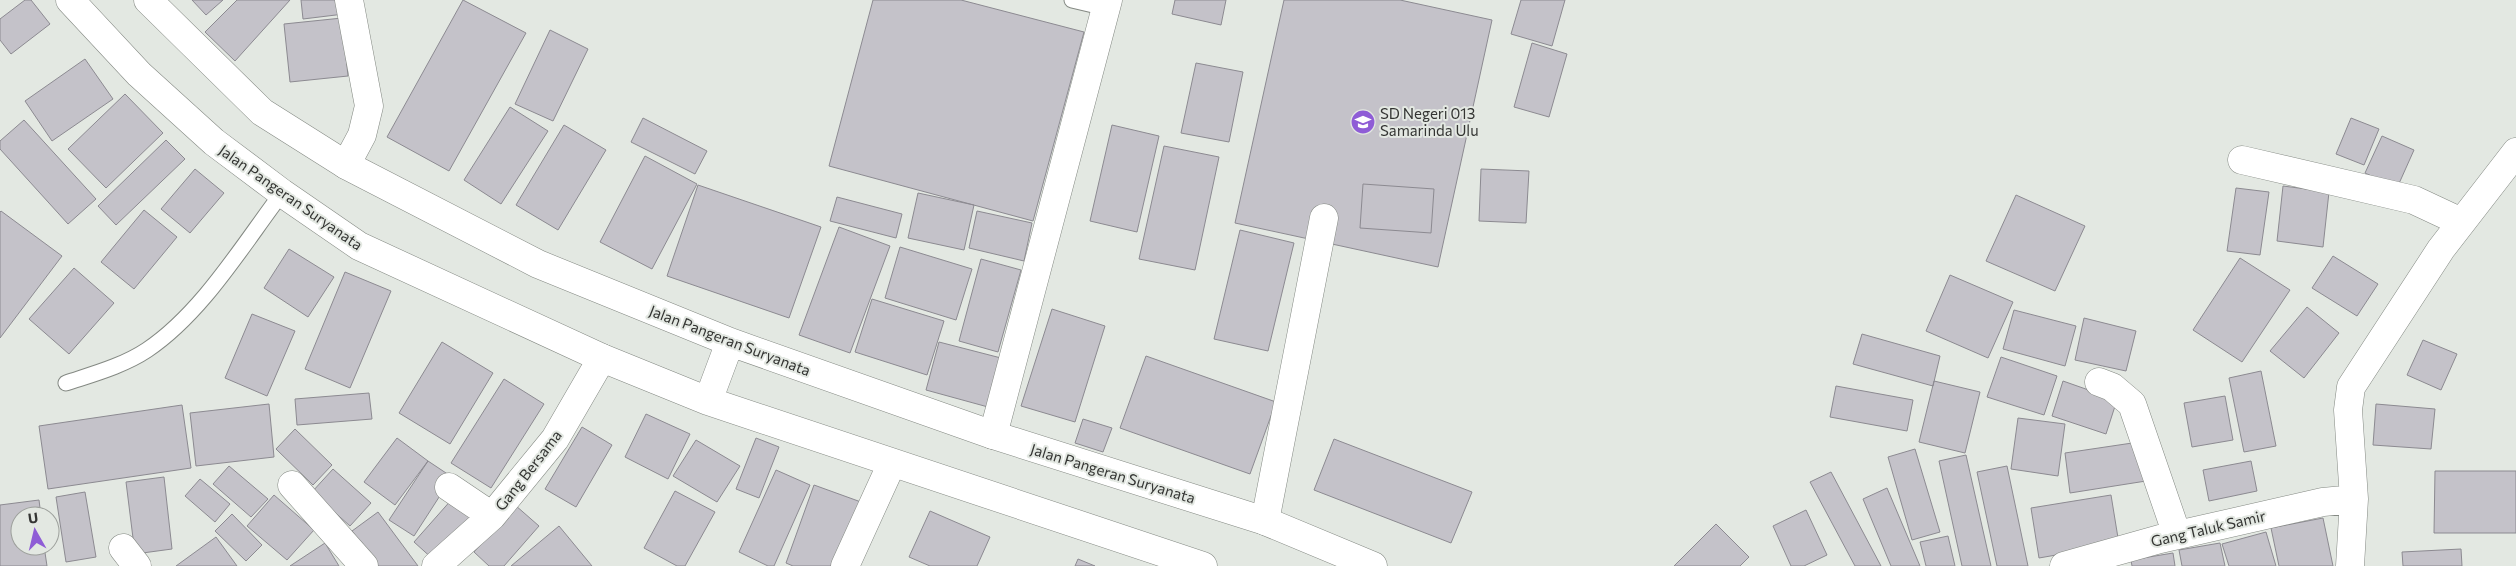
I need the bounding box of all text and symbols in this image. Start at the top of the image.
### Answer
place label: SD Negeri 013 Samarinda Ulu [1380,104,1479,139]
school or university icon: SD Negeri 013 Samarinda Ulu [1350,109,1376,135]
street label: Jalan Pangeran Suryanata [216,141,366,253]
street label: Jalan Pangeran Suryanata [647,301,813,379]
street label: Gang Bersama [491,426,565,514]
street label: Jalan Pangeran Suryanata [1028,439,1198,507]
north arrow [10,506,60,556]
street label: Gang Taluk Samir [2149,506,2267,550]
text: U [27,509,39,527]

